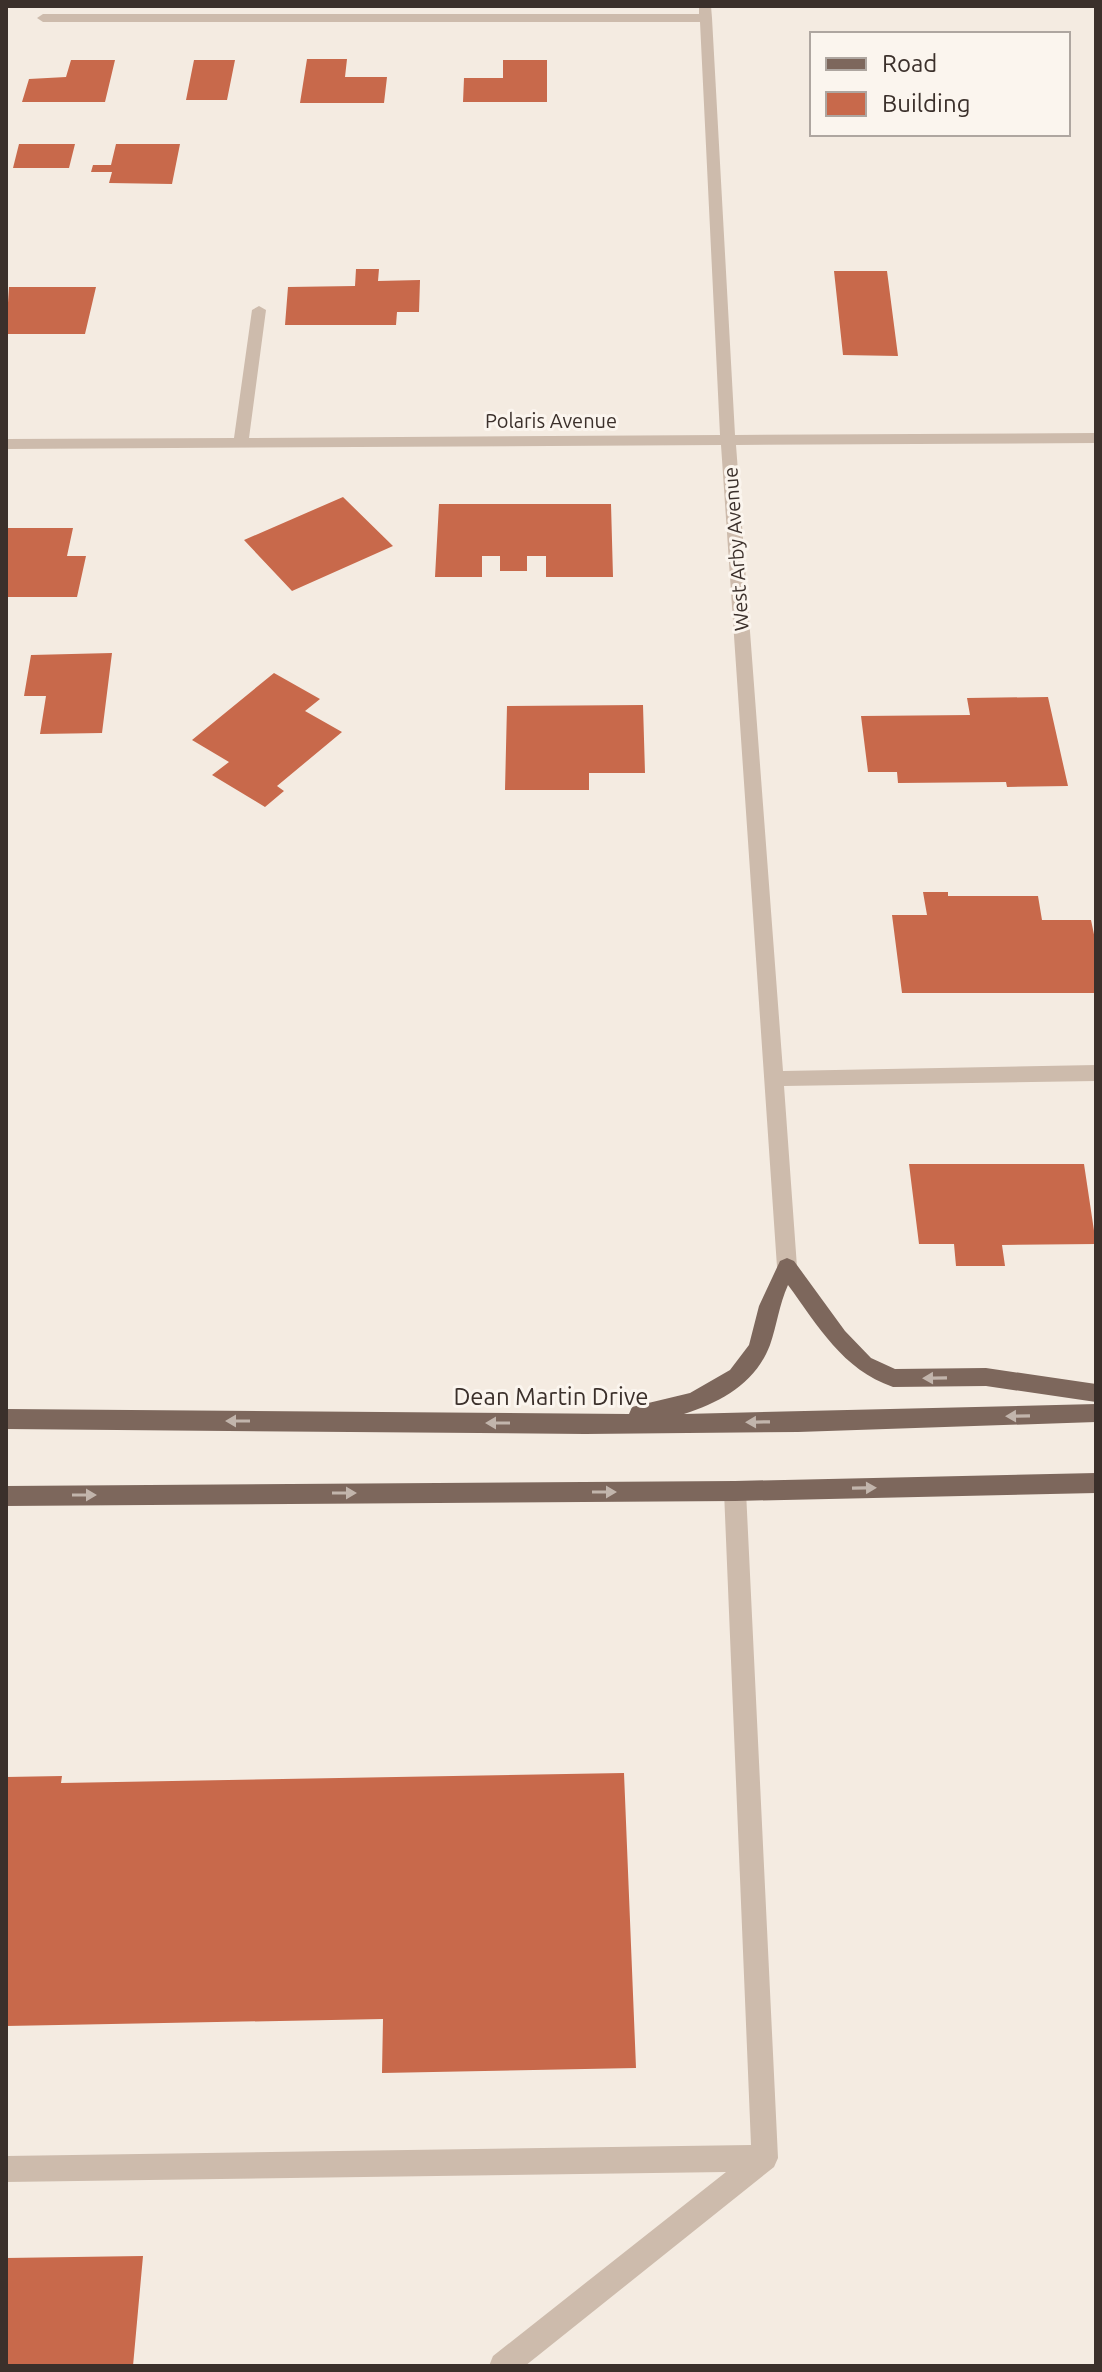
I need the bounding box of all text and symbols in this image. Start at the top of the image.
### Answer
legend [810,32,1070,136]
text: Road [882,50,937,77]
text: Building [882,90,970,117]
street label: Polaris Avenue [485,409,617,432]
street label: West Arby Avenue [718,466,753,632]
one-way arrow [922,1372,947,1384]
street label: Dean Martin Drive [453,1383,649,1410]
one-way arrow [1005,1410,1030,1422]
one-way arrow [225,1415,250,1427]
one-way arrow [745,1416,770,1428]
one-way arrow [485,1417,510,1429]
one-way arrow [852,1482,877,1495]
one-way arrow [592,1486,617,1498]
one-way arrow [332,1487,357,1499]
one-way arrow [72,1489,97,1501]

